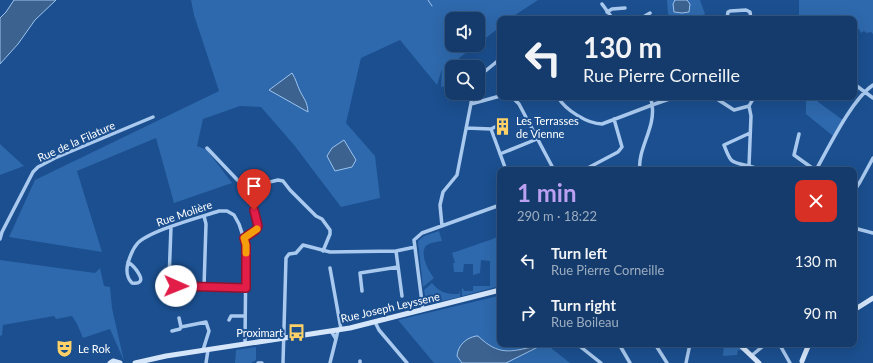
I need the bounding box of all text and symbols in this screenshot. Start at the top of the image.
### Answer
map controls [445,12,485,100]
button: sound [445,12,485,52]
text: 130 m [583,30,662,64]
icon: left [517,32,569,84]
button: search [445,60,485,100]
text: Rue Pierre Corneille [583,64,740,86]
place label: Les Terrasses de Vienne [516,114,579,140]
building icon: Les Terrasses de Vienne [493,116,513,136]
street label: Rue de la Filature [35,118,117,164]
pin [237,169,271,210]
icon: arrive [243,175,265,197]
text: 1 min [517,178,577,207]
button: close [795,180,837,222]
street label: Rue Molière [154,197,214,229]
text: 290 m · 18:22 [517,208,597,224]
text: Turn left [551,244,607,262]
icon: left [517,250,539,272]
text: 130 m [795,252,837,270]
text: Rue Pierre Corneille [551,262,664,278]
position arrow [155,265,197,307]
street label: Rue Joseph Leyssene [339,289,441,325]
text: Turn right [551,296,616,314]
icon: right [517,302,539,324]
text: 90 m [803,304,837,322]
text: Rue Boileau [551,314,619,330]
bus stop icon: Proximart [286,322,306,342]
place label: Proximart [236,326,283,339]
theatre icon: Le Rok [55,338,75,358]
place label: Le Rok [78,342,111,355]

